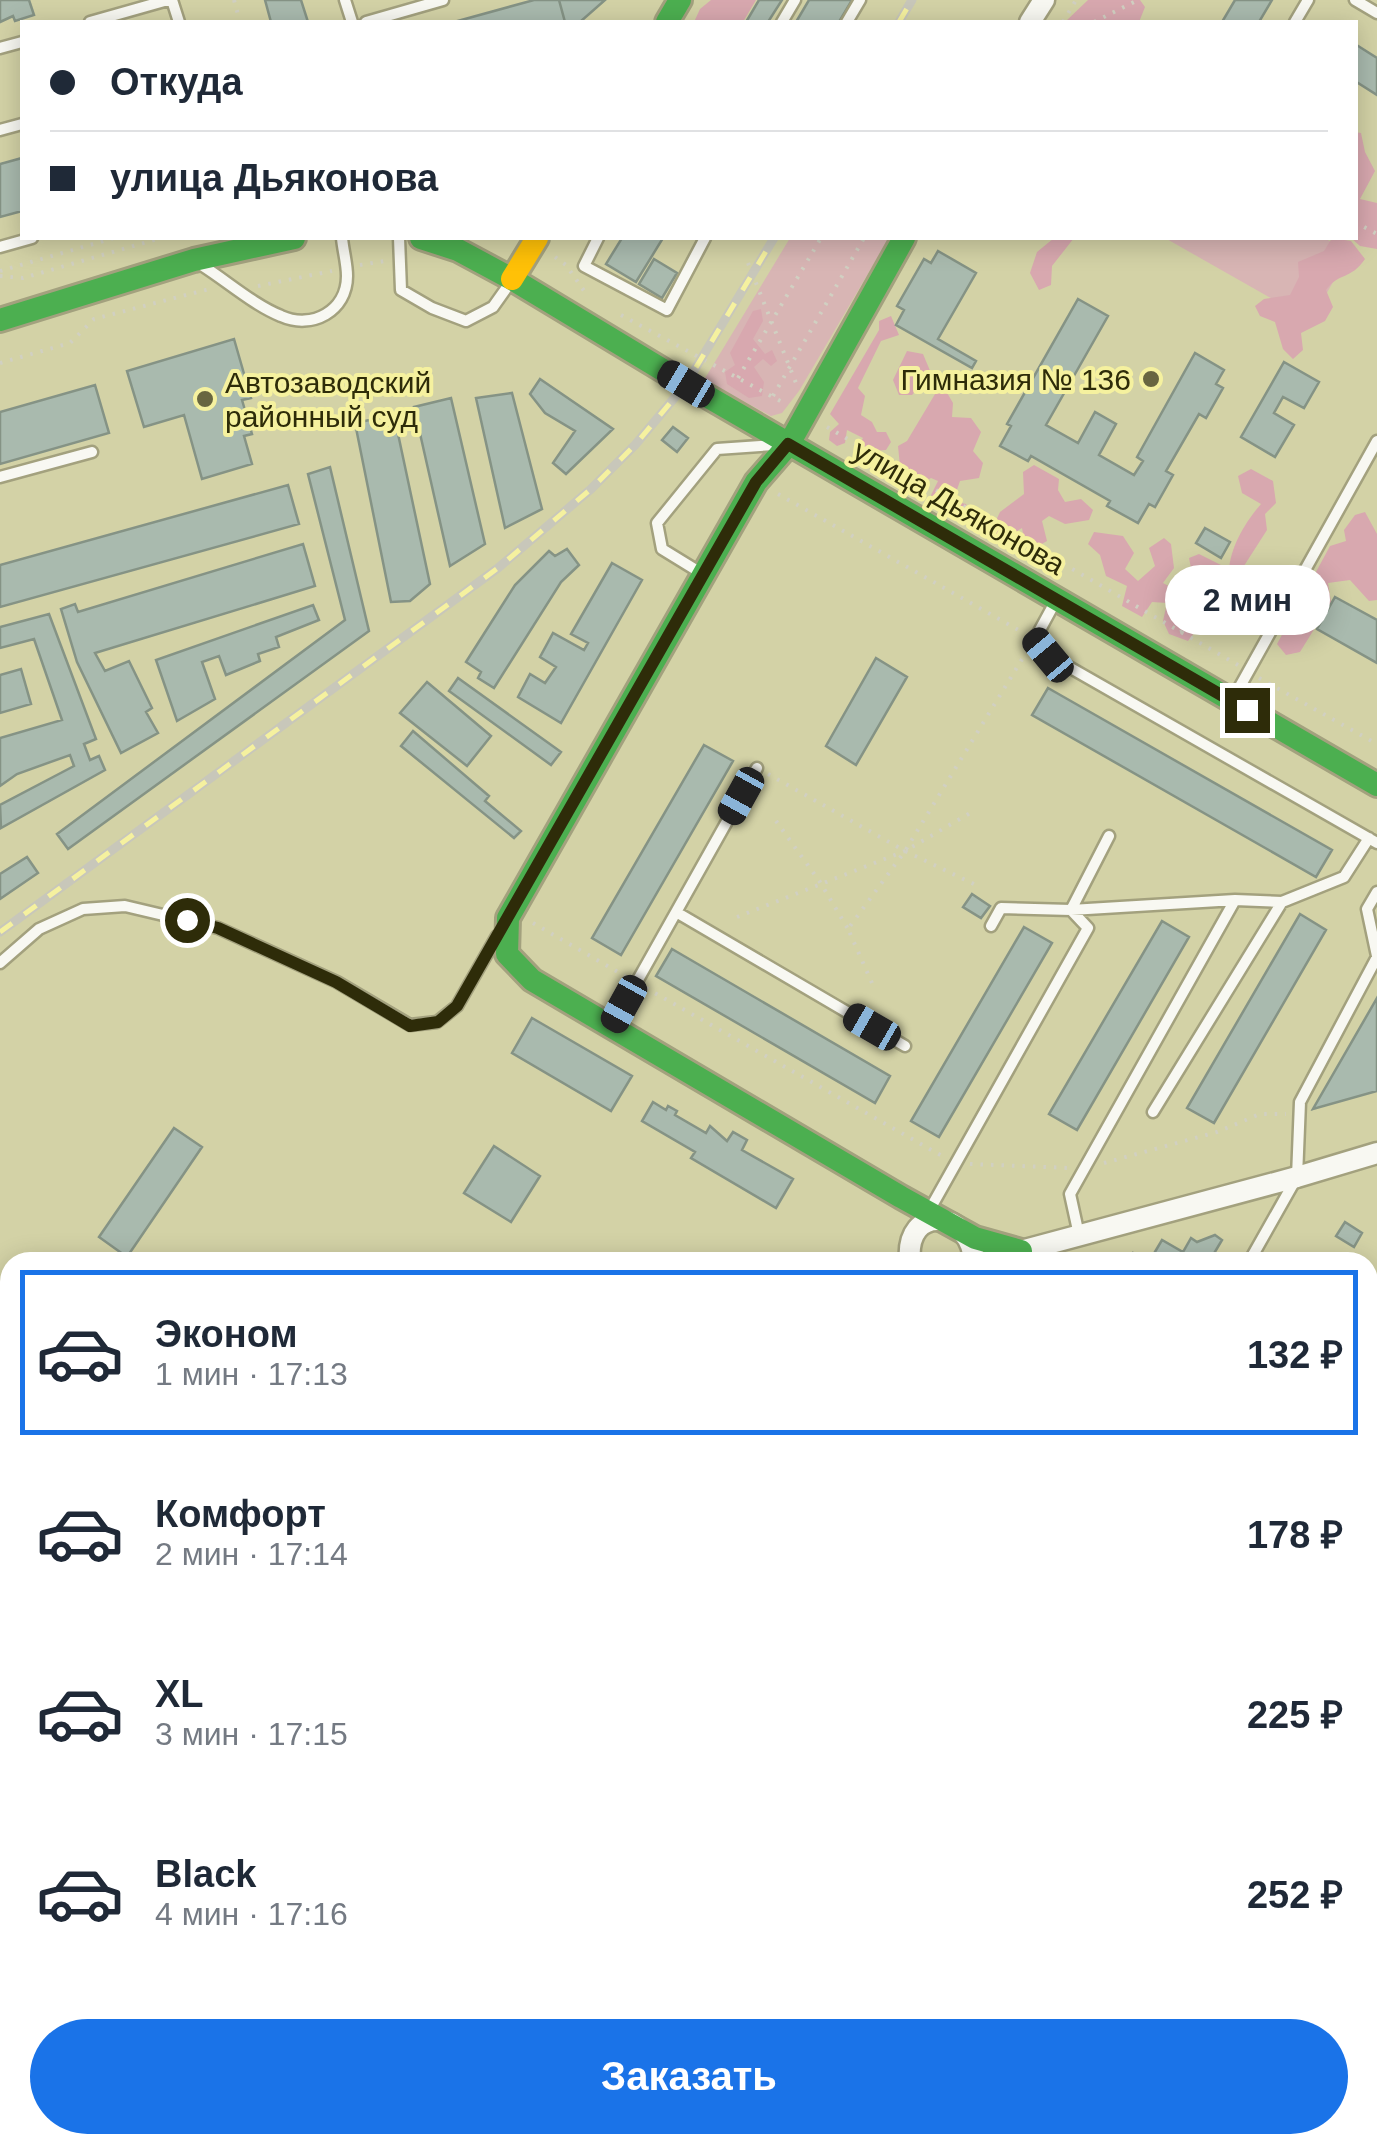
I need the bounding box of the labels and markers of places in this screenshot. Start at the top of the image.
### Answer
place label: Гимназия № 136 [900,363,1131,396]
place label: Автозаводский районный суд [225,366,431,433]
marker: Гимназия № 136 [1140,368,1162,390]
marker: Автозаводский районный суд [194,388,216,410]

